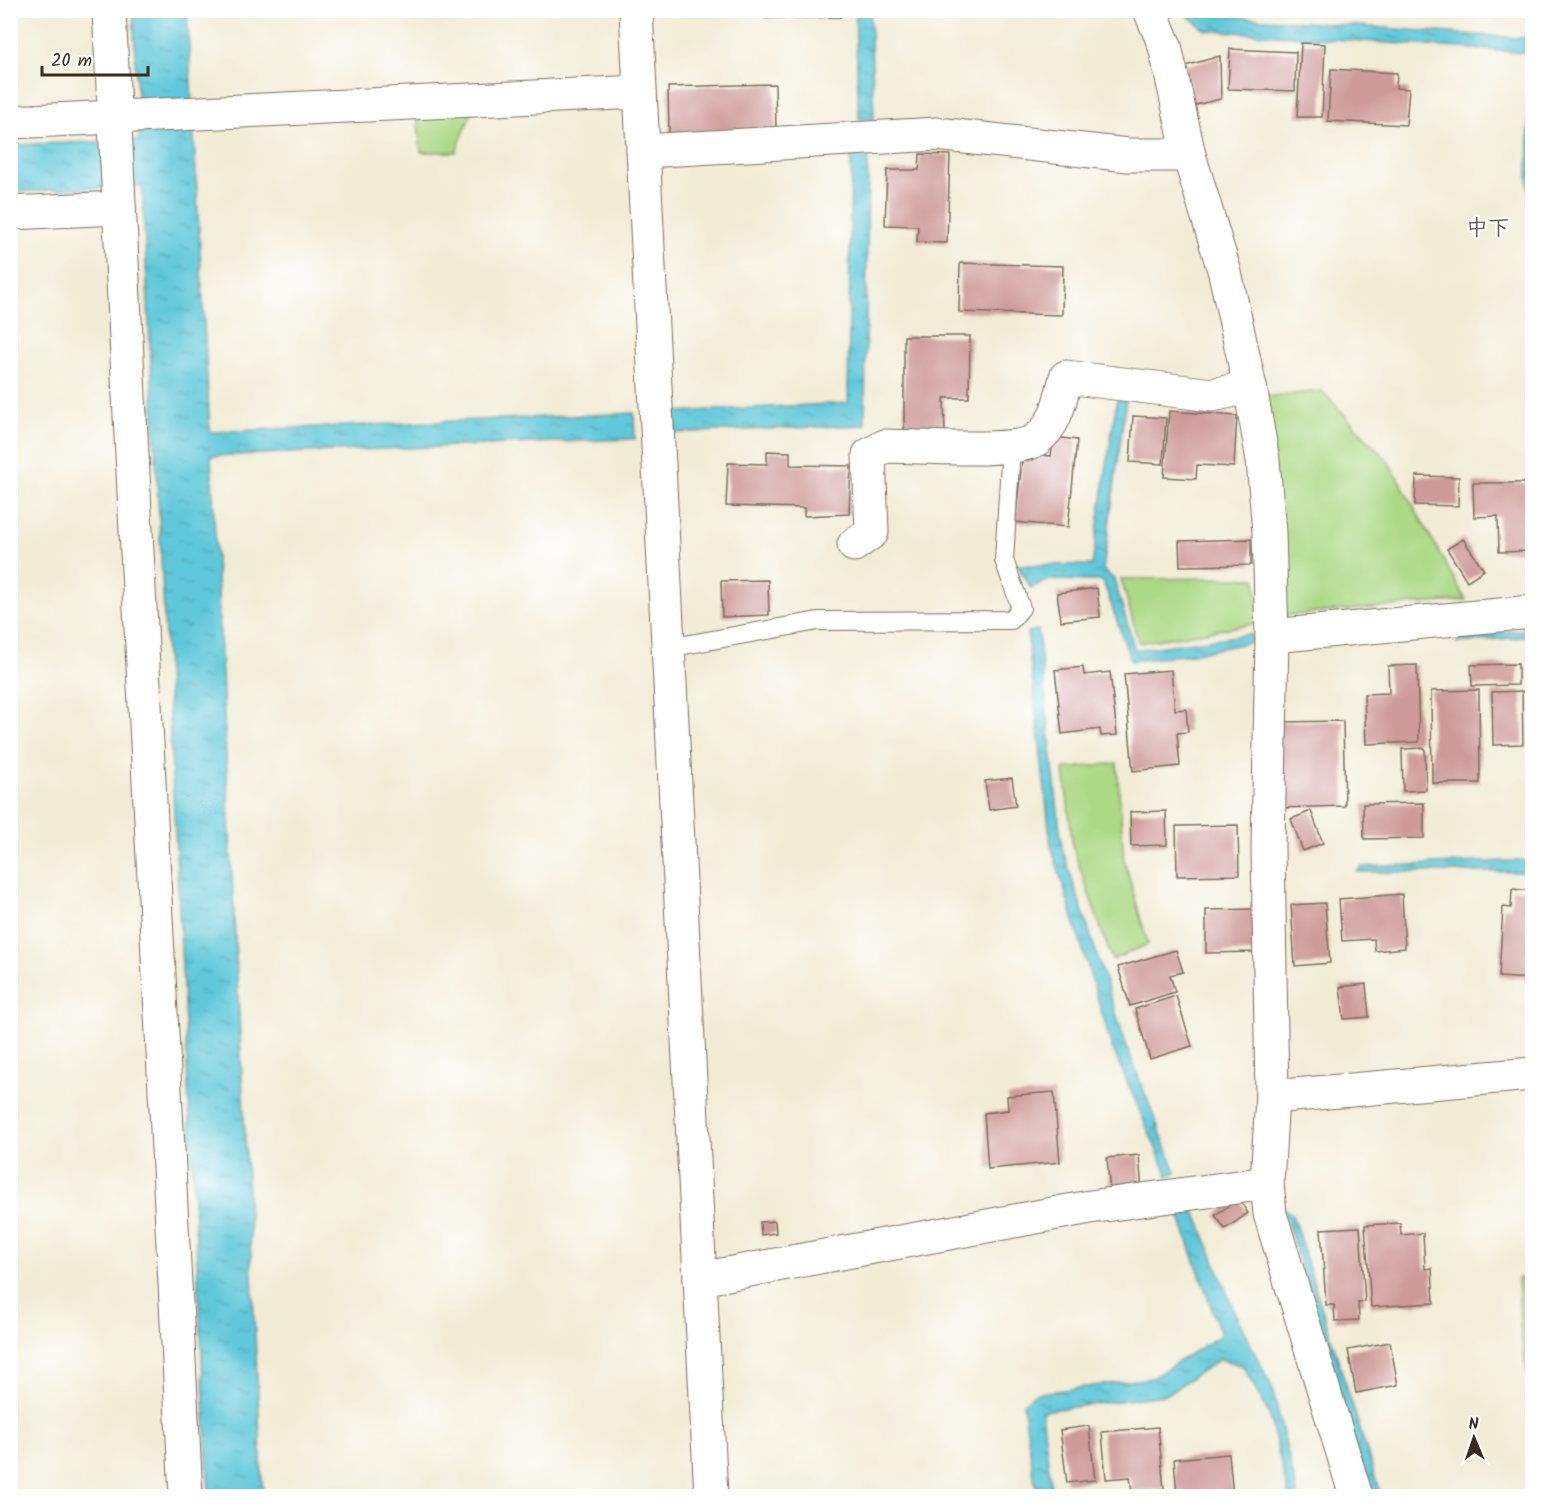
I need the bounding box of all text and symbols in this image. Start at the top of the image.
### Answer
scale bar [42,39,148,77]
text: 20 m [51,47,92,76]
district label: 中下 [1466,212,1510,247]
north arrow [1444,1408,1504,1468]
text: N [1468,1412,1479,1437]

